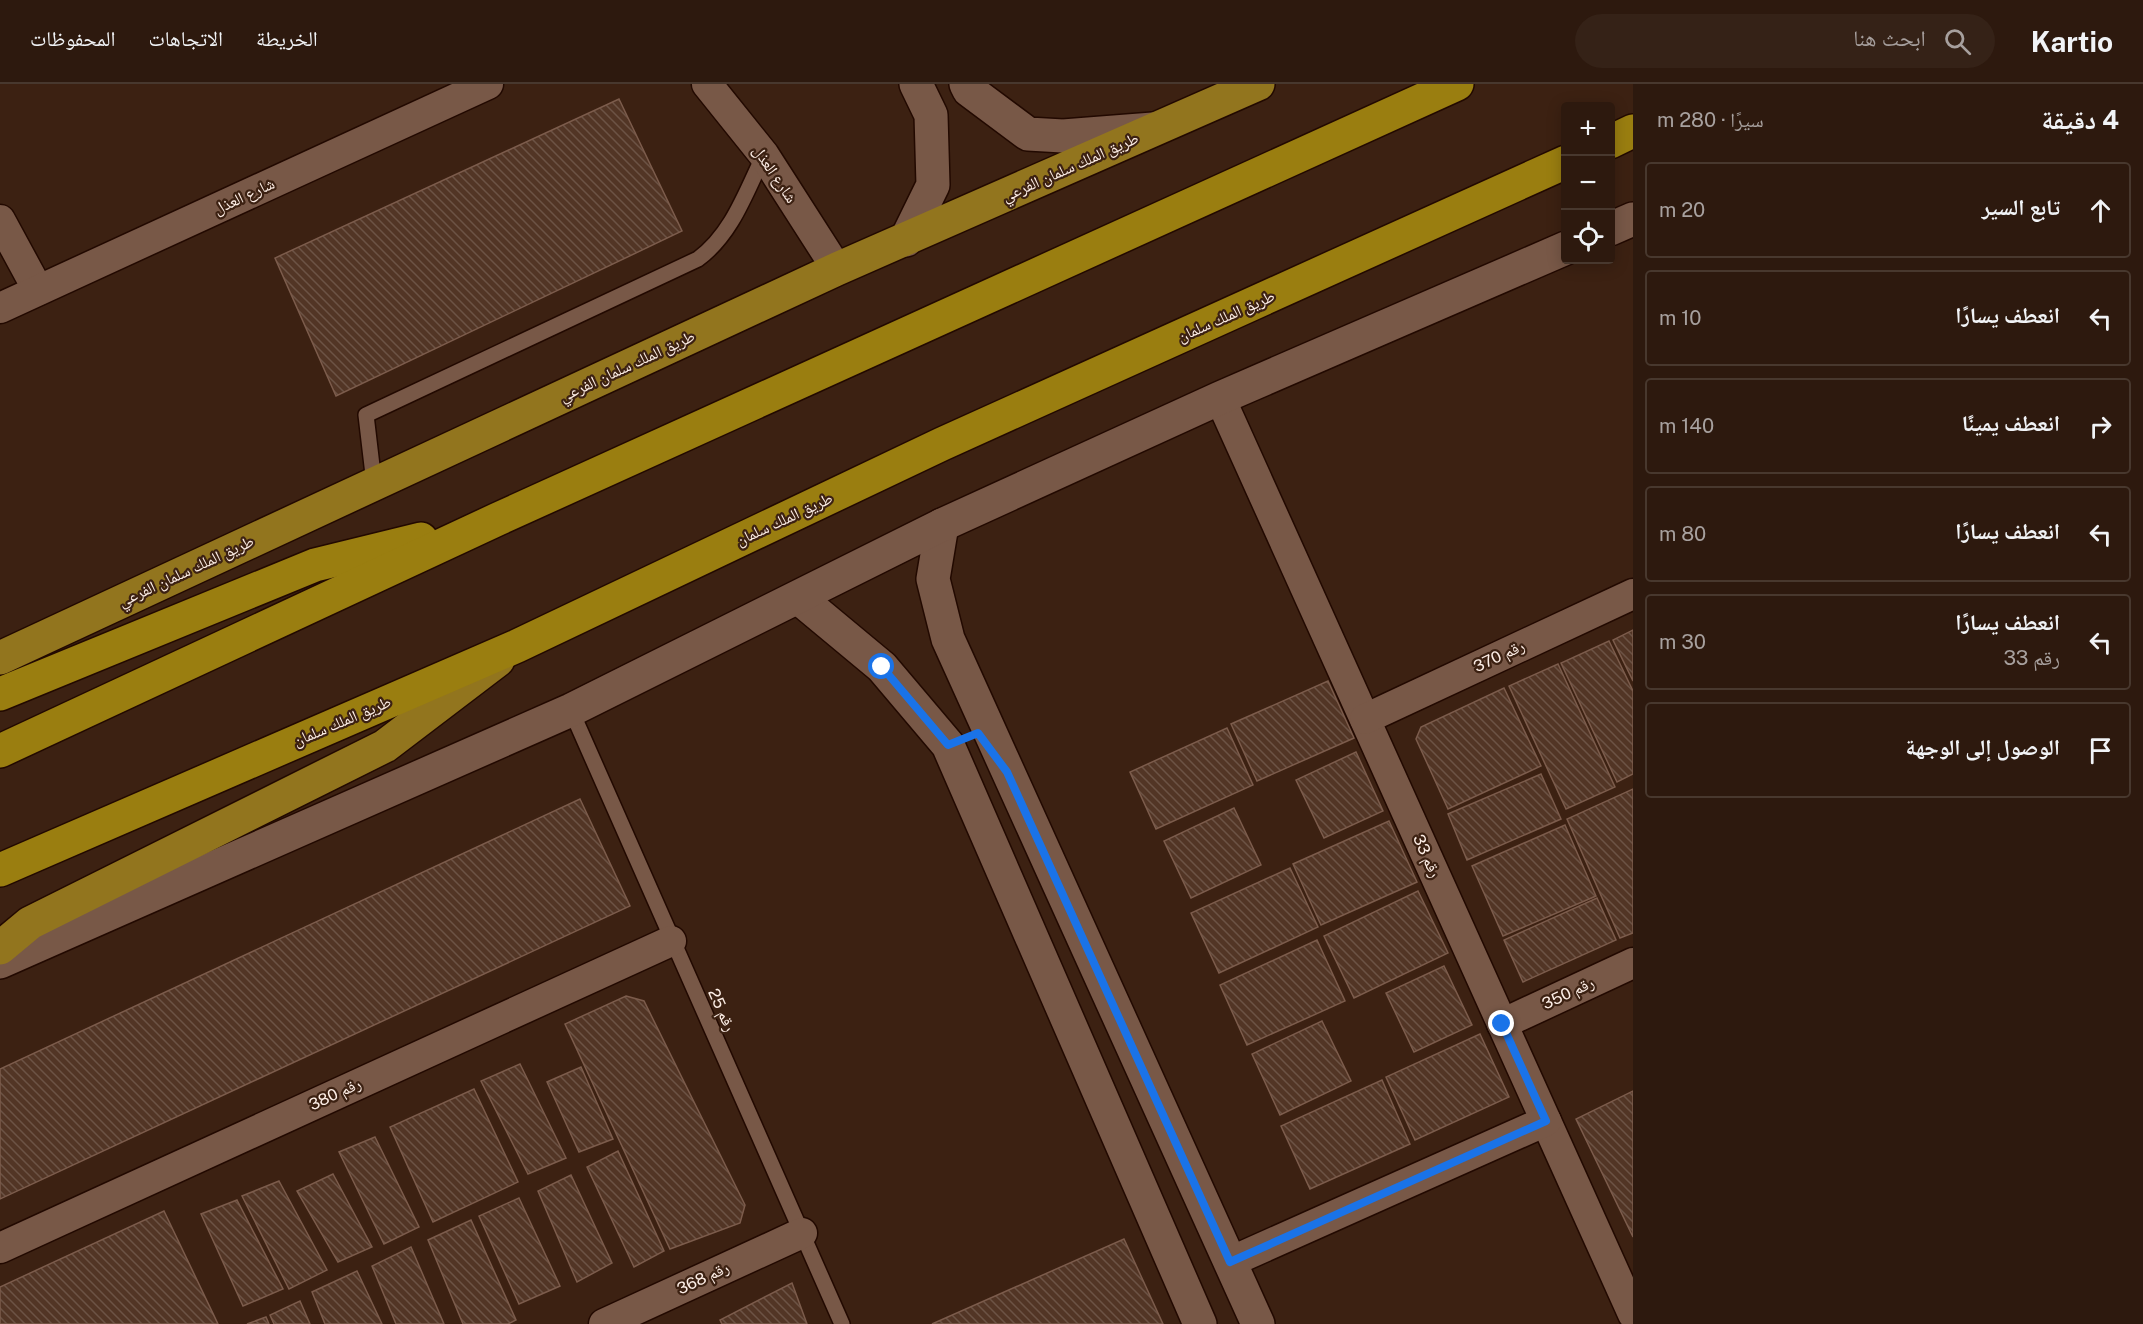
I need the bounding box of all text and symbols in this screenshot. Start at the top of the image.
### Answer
search box [1575,14,1995,68]
text: ابحث هنا [1853,25,1926,51]
icon: search [1941,25,1974,58]
text: Kartio [2031,25,2113,58]
text: المحفوظات [30,26,115,51]
text: الاتجاهات [148,26,223,51]
text: الخريطة [256,26,318,51]
map controls [1561,102,1615,264]
button: + [1561,102,1615,156]
text: 4 دقيقة [2041,104,2119,135]
text: سيرًا · 280 m [1657,108,1764,132]
street label: طريق الملك سلمان الفرعي [999,128,1142,208]
street label: شارع العذل [748,142,801,207]
button: − [1561,156,1615,210]
street label: شارع العذل [210,174,278,219]
text: تابع السير [1982,194,2060,220]
icon: ahead [2084,194,2117,227]
text: 20 m [1659,198,1705,222]
button: locate [1561,210,1615,264]
street label: طريق الملك سلمان [1174,286,1278,347]
text: انعطف يسارًا [1955,302,2060,328]
icon: left [2084,302,2117,335]
text: 10 m [1659,306,1702,330]
street label: طريق الملك سلمان الفرعي [556,326,699,409]
text: انعطف يمينًا [1962,410,2060,436]
icon: right [2084,410,2117,443]
text: 140 m [1659,414,1714,438]
street label: طريق الملك سلمان [733,488,836,551]
text: انعطف يسارًا [1955,518,2060,544]
icon: left [2084,518,2117,551]
text: 80 m [1659,522,1706,546]
street label: طريق الملك سلمان الفرعي [115,531,258,614]
text: انعطف يسارًا [1955,609,2060,635]
icon: left [2084,626,2117,659]
text: 30 m [1659,630,1706,654]
street label: رقم 370 [1470,636,1528,677]
text: رقم 33 [2003,646,2060,670]
route start [868,653,894,679]
street label: طريق الملك سلمان [290,692,394,751]
text: الوصول إلى الوجهة [1905,734,2060,760]
icon: arrive [2084,734,2117,767]
street label: رقم 33 [1408,831,1445,881]
street label: رقم 350 [1539,973,1598,1014]
street label: رقم 25 [703,986,740,1035]
route end [1488,1010,1514,1036]
street label: رقم 380 [306,1074,364,1115]
street label: رقم 368 [674,1258,733,1299]

